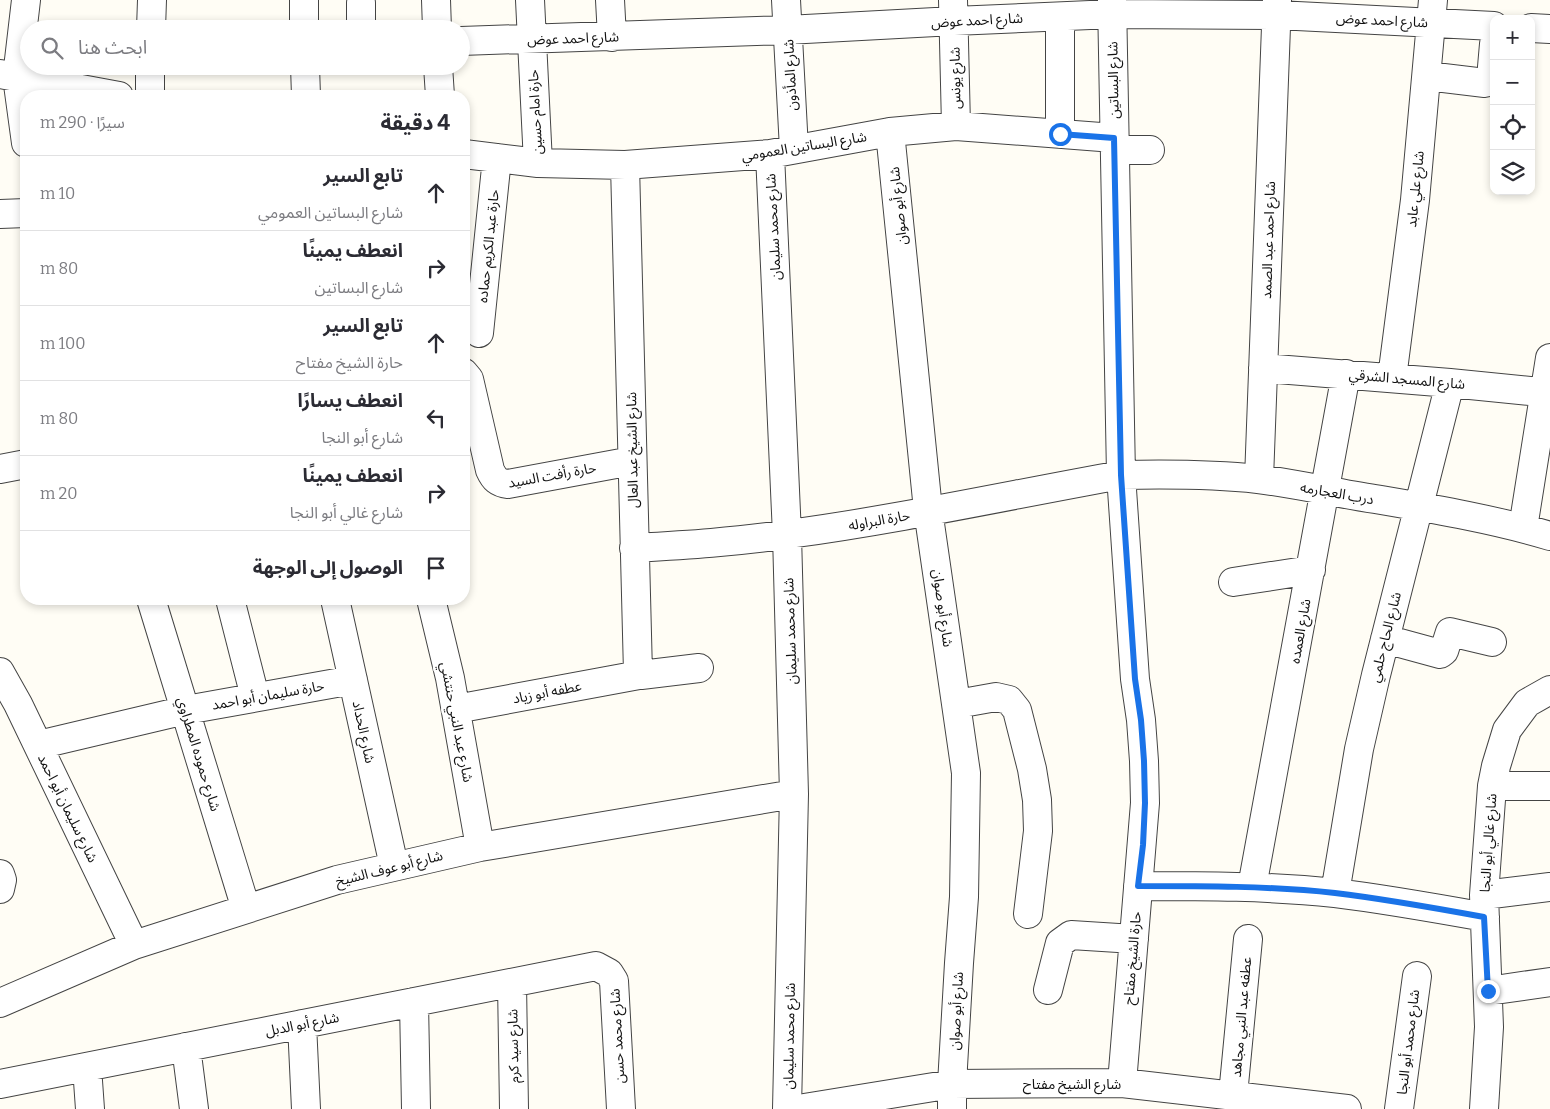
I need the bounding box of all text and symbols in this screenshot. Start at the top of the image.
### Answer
street label: شارع احمد عوض [931,10,1023,33]
street label: شارع احمد عوض [1336,10,1428,33]
map controls [1490,15,1535,195]
button: + [1490,15,1535,60]
search box [20,20,470,75]
street label: شارع احمد عوض [527,28,619,51]
icon: search [38,34,66,62]
text: ابحث هنا [78,36,147,59]
street label: شارع المأذون [779,39,803,111]
street label: شارع البساتين [1104,41,1125,119]
street label: شارع يونس [946,47,967,109]
button: − [1490,60,1535,105]
street label: حارة امام حسين [525,69,548,155]
button: locate [1490,105,1535,150]
text: 4 دقيقة [381,110,450,136]
text: سيرًا · 290 m [40,113,125,132]
route start [1049,123,1072,146]
street label: شارع البساتين العمومي [740,128,868,167]
street label: شارع علي عابد [1403,150,1430,228]
button: layers [1490,150,1535,195]
text: تابع السير [323,164,403,187]
street label: شارع أبو صوان [885,166,913,246]
street label: شارع محمد سليمان [762,173,787,281]
icon: ahead [422,179,450,207]
street label: شارع احمد عبد الصمد [1258,181,1281,299]
text: 10 m [40,184,75,203]
street label: حارة عبد الكريم حماده [474,188,505,304]
text: شارع البساتين العمومي [258,203,403,222]
text: انعطف يمينًا [302,239,403,262]
icon: right [422,254,450,282]
text: 80 m [40,259,78,278]
text: شارع البساتين [314,278,403,297]
text: تابع السير [323,314,403,337]
icon: ahead [422,329,450,357]
text: 100 m [40,334,85,353]
text: حارة الشيخ مفتاح [296,353,403,372]
street label: شارع المسجد الشرقي [1348,366,1466,395]
text: انعطف يسارًا [298,389,403,412]
street label: شارع الشيخ عبد العال [623,392,644,508]
icon: left [422,404,450,432]
text: 80 m [40,409,78,428]
text: شارع أبو النجا [321,428,403,447]
street label: حارة رأفت السيد [506,459,598,492]
text: انعطف يمينًا [302,464,403,487]
icon: right [422,479,450,507]
street label: درب العجارمه [1299,479,1375,508]
text: 20 m [40,484,77,503]
text: شارع غالي أبو النجا [290,503,403,522]
street label: حارة البراوله [847,507,911,534]
icon: arrive [422,554,450,582]
text: الوصول إلى الوجهة [253,556,403,579]
street label: شارع أبو صوان [927,568,957,649]
street label: شارع محمد سليمان [780,577,803,685]
street label: شارع الحاج حلمي [1366,590,1407,685]
street label: شارع العمده [1286,597,1317,665]
street label: شارع عبد النبي حنتشي [434,660,477,784]
street label: حارة سليمان أبو احمد [210,676,326,714]
street label: عطفه أبو زياد [511,677,583,707]
street label: شارع حموده المطراوي [171,695,224,814]
street label: شارع الحداد [347,699,378,765]
street label: شارع سليمان أبو احمد [32,751,102,866]
street label: شارع غالي أبو النجا [1476,793,1503,893]
street label: شارع أبو عوف الشيخ [334,846,445,892]
street label: حارة الشيخ مفتاح [1120,911,1147,1006]
street label: عطفه عبد النبي مجاهد [1228,956,1257,1078]
street label: شارع أبو صوان [945,971,969,1051]
route end [1477,980,1500,1003]
street label: شارع محمد سليمان [780,982,801,1090]
street label: شارع محمد حسن [607,988,630,1084]
street label: شارع محمد أبو النجا [1393,988,1425,1096]
street label: شارع أبو الدبل [264,1008,341,1042]
street label: شارع سيد كرم [504,1009,525,1083]
street label: شارع الشيخ مفتاح [1023,1076,1121,1095]

